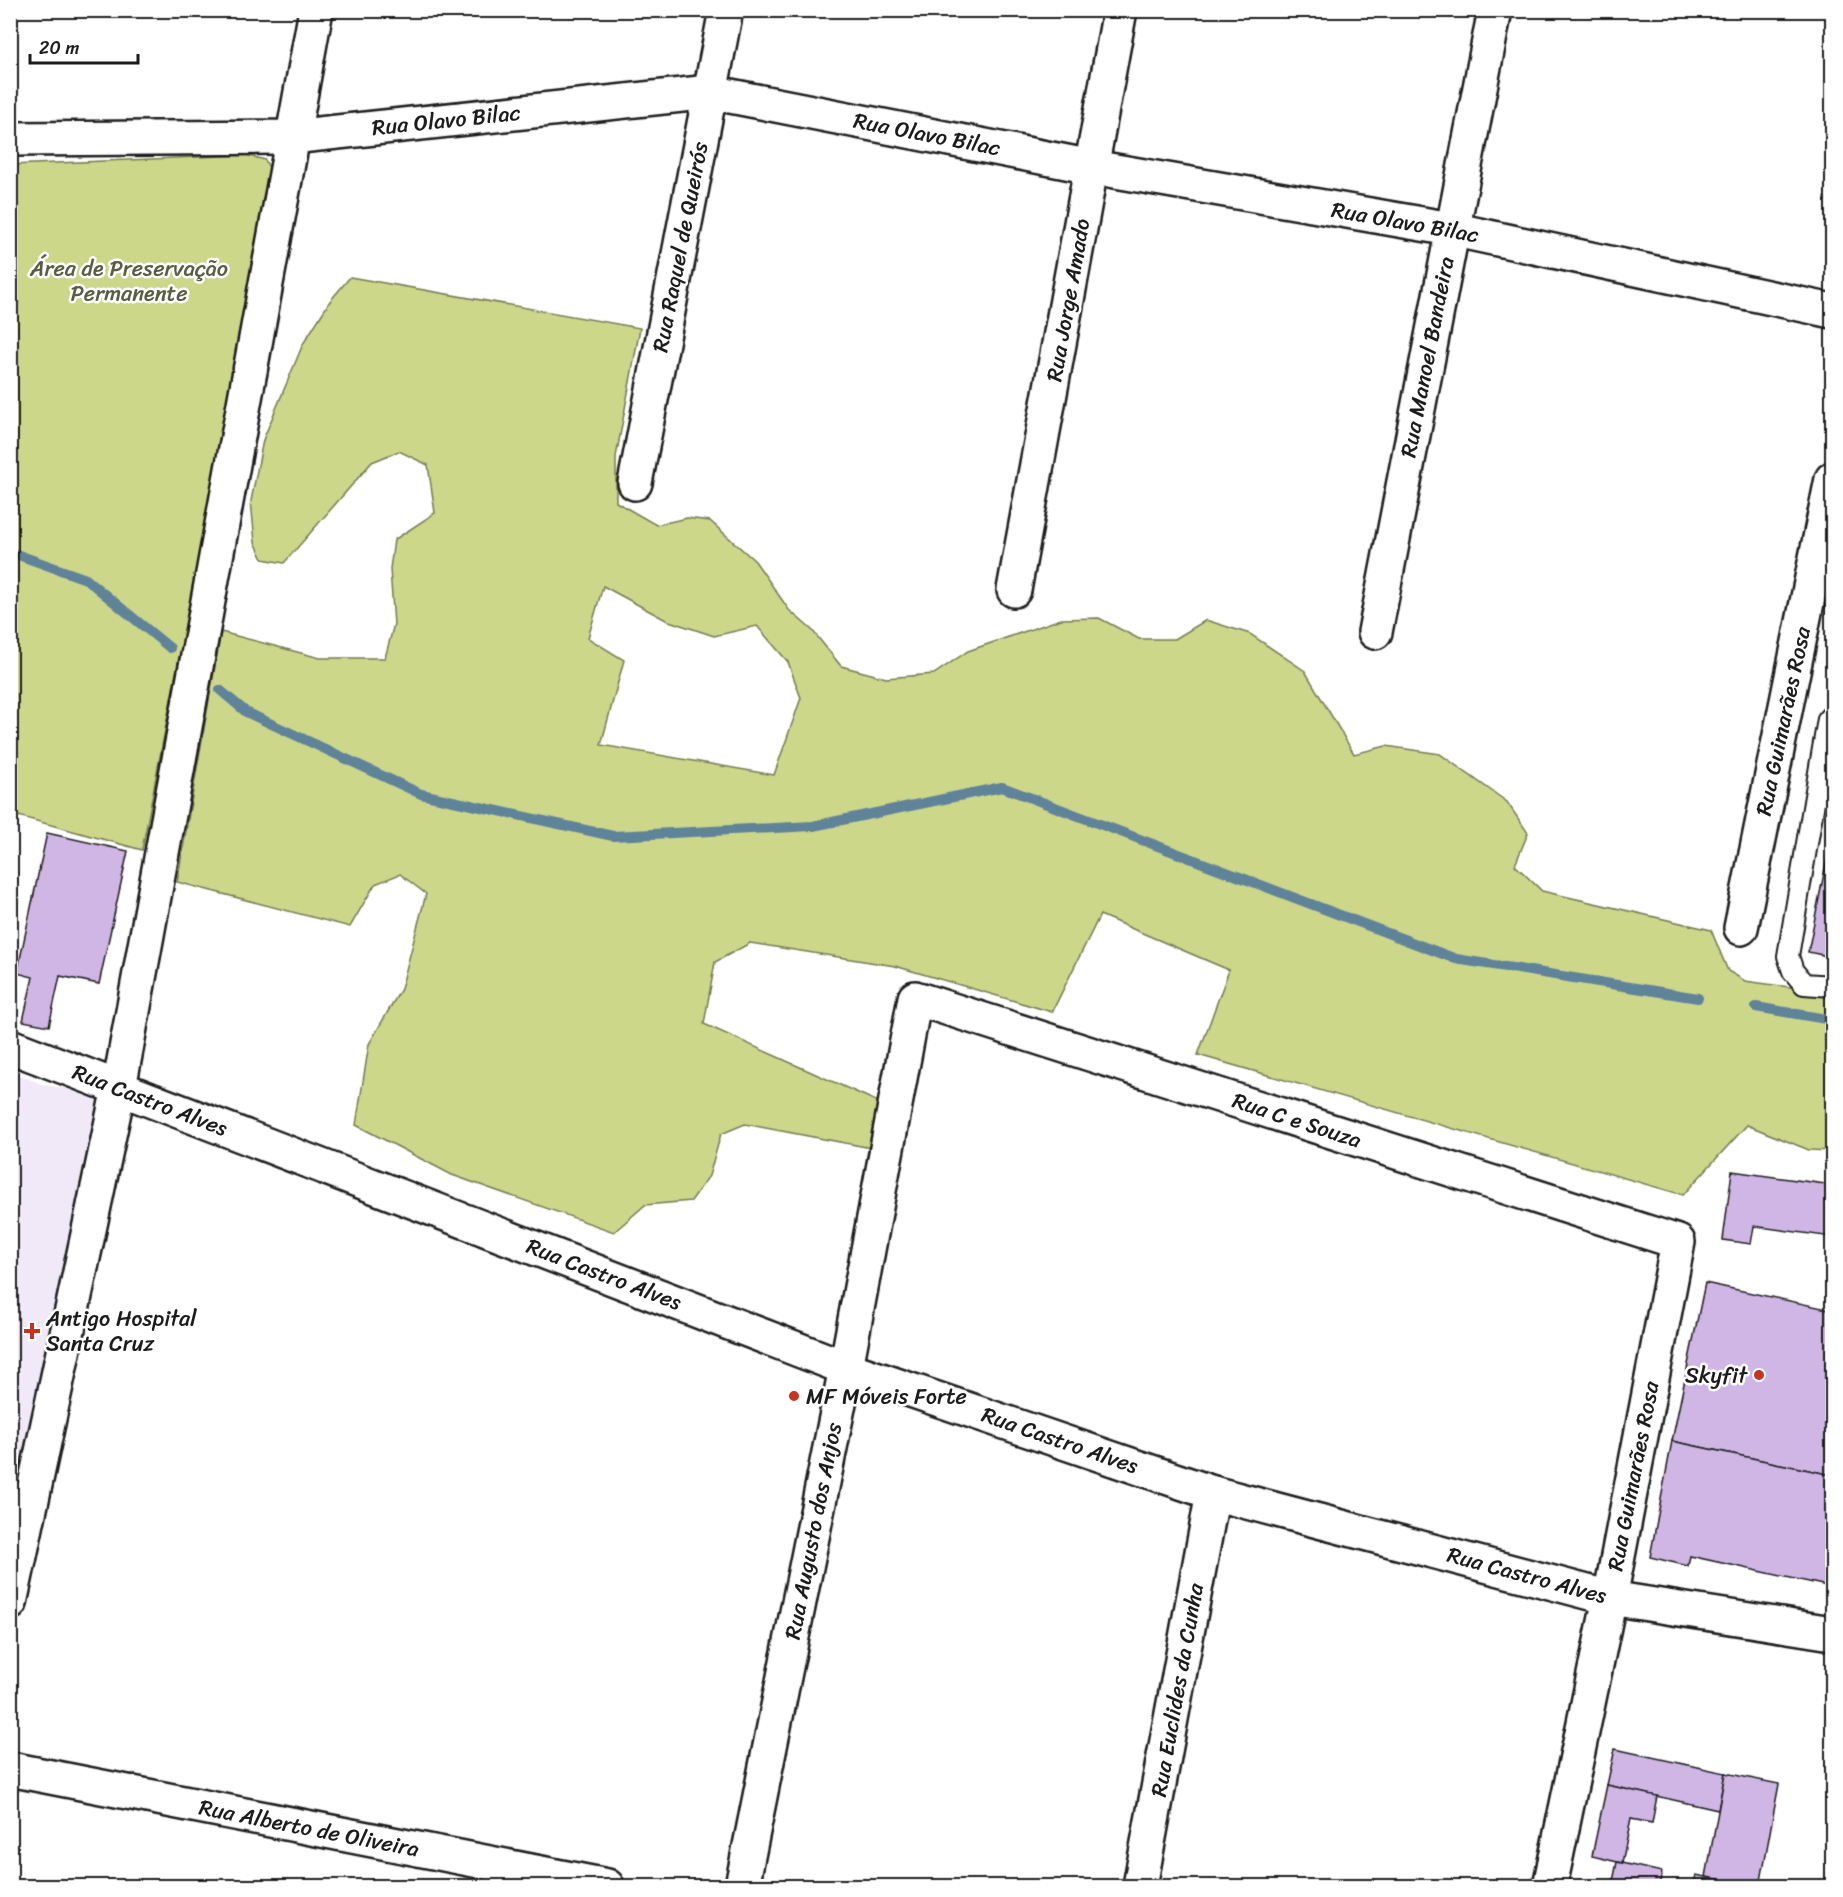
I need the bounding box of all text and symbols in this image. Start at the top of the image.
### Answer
scale bar [30,27,138,65]
text: 20 m [39,32,79,64]
street label: Rua Olavo Bilac [370,93,522,147]
street label: Rua Olavo Bilac [850,101,1004,167]
street label: Rua Raquel de Queirós [640,137,720,356]
street label: Rua Olavo Bilac [1328,190,1482,254]
street label: Rua Jorge Amado [1034,215,1102,385]
park label: Área de Preservação Permanente [29,249,228,313]
street label: Rua Manoel Bandeira [1388,253,1466,461]
street label: Rua Guimarães Rosa [1744,622,1822,819]
street label: Rua Castro Alves [67,1052,233,1148]
street label: Rua C e Souza [1227,1081,1367,1159]
street label: Rua Castro Alves [521,1226,687,1322]
place label: Antigo Hospital Santa Cruz [45,1299,197,1363]
marker: Antigo Hospital Santa Cruz [23,1322,41,1340]
place label: Skyfit [1685,1356,1748,1395]
marker: Skyfit [1752,1368,1766,1382]
place label: MF Móveis Forte [806,1377,967,1416]
street label: Rua Guimarães Rosa [1595,1377,1671,1574]
marker: MF Móveis Forte [787,1389,801,1403]
street label: Rua Castro Alves [976,1395,1144,1485]
street label: Rua Augusto dos Anjos [773,1418,853,1643]
street label: Rua Castro Alves [1443,1535,1611,1615]
street label: Rua Euclides da Cunha [1139,1579,1215,1800]
street label: Rua Alberto de Oliveira [196,1788,422,1868]

